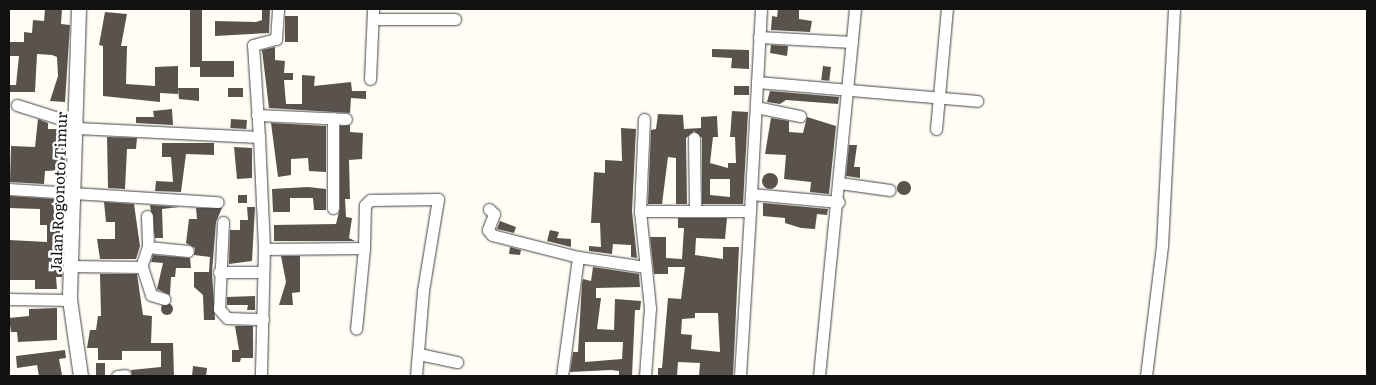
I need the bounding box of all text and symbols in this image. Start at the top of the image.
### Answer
street label: Jalan Rogonoto Timur [46,111,70,273]

